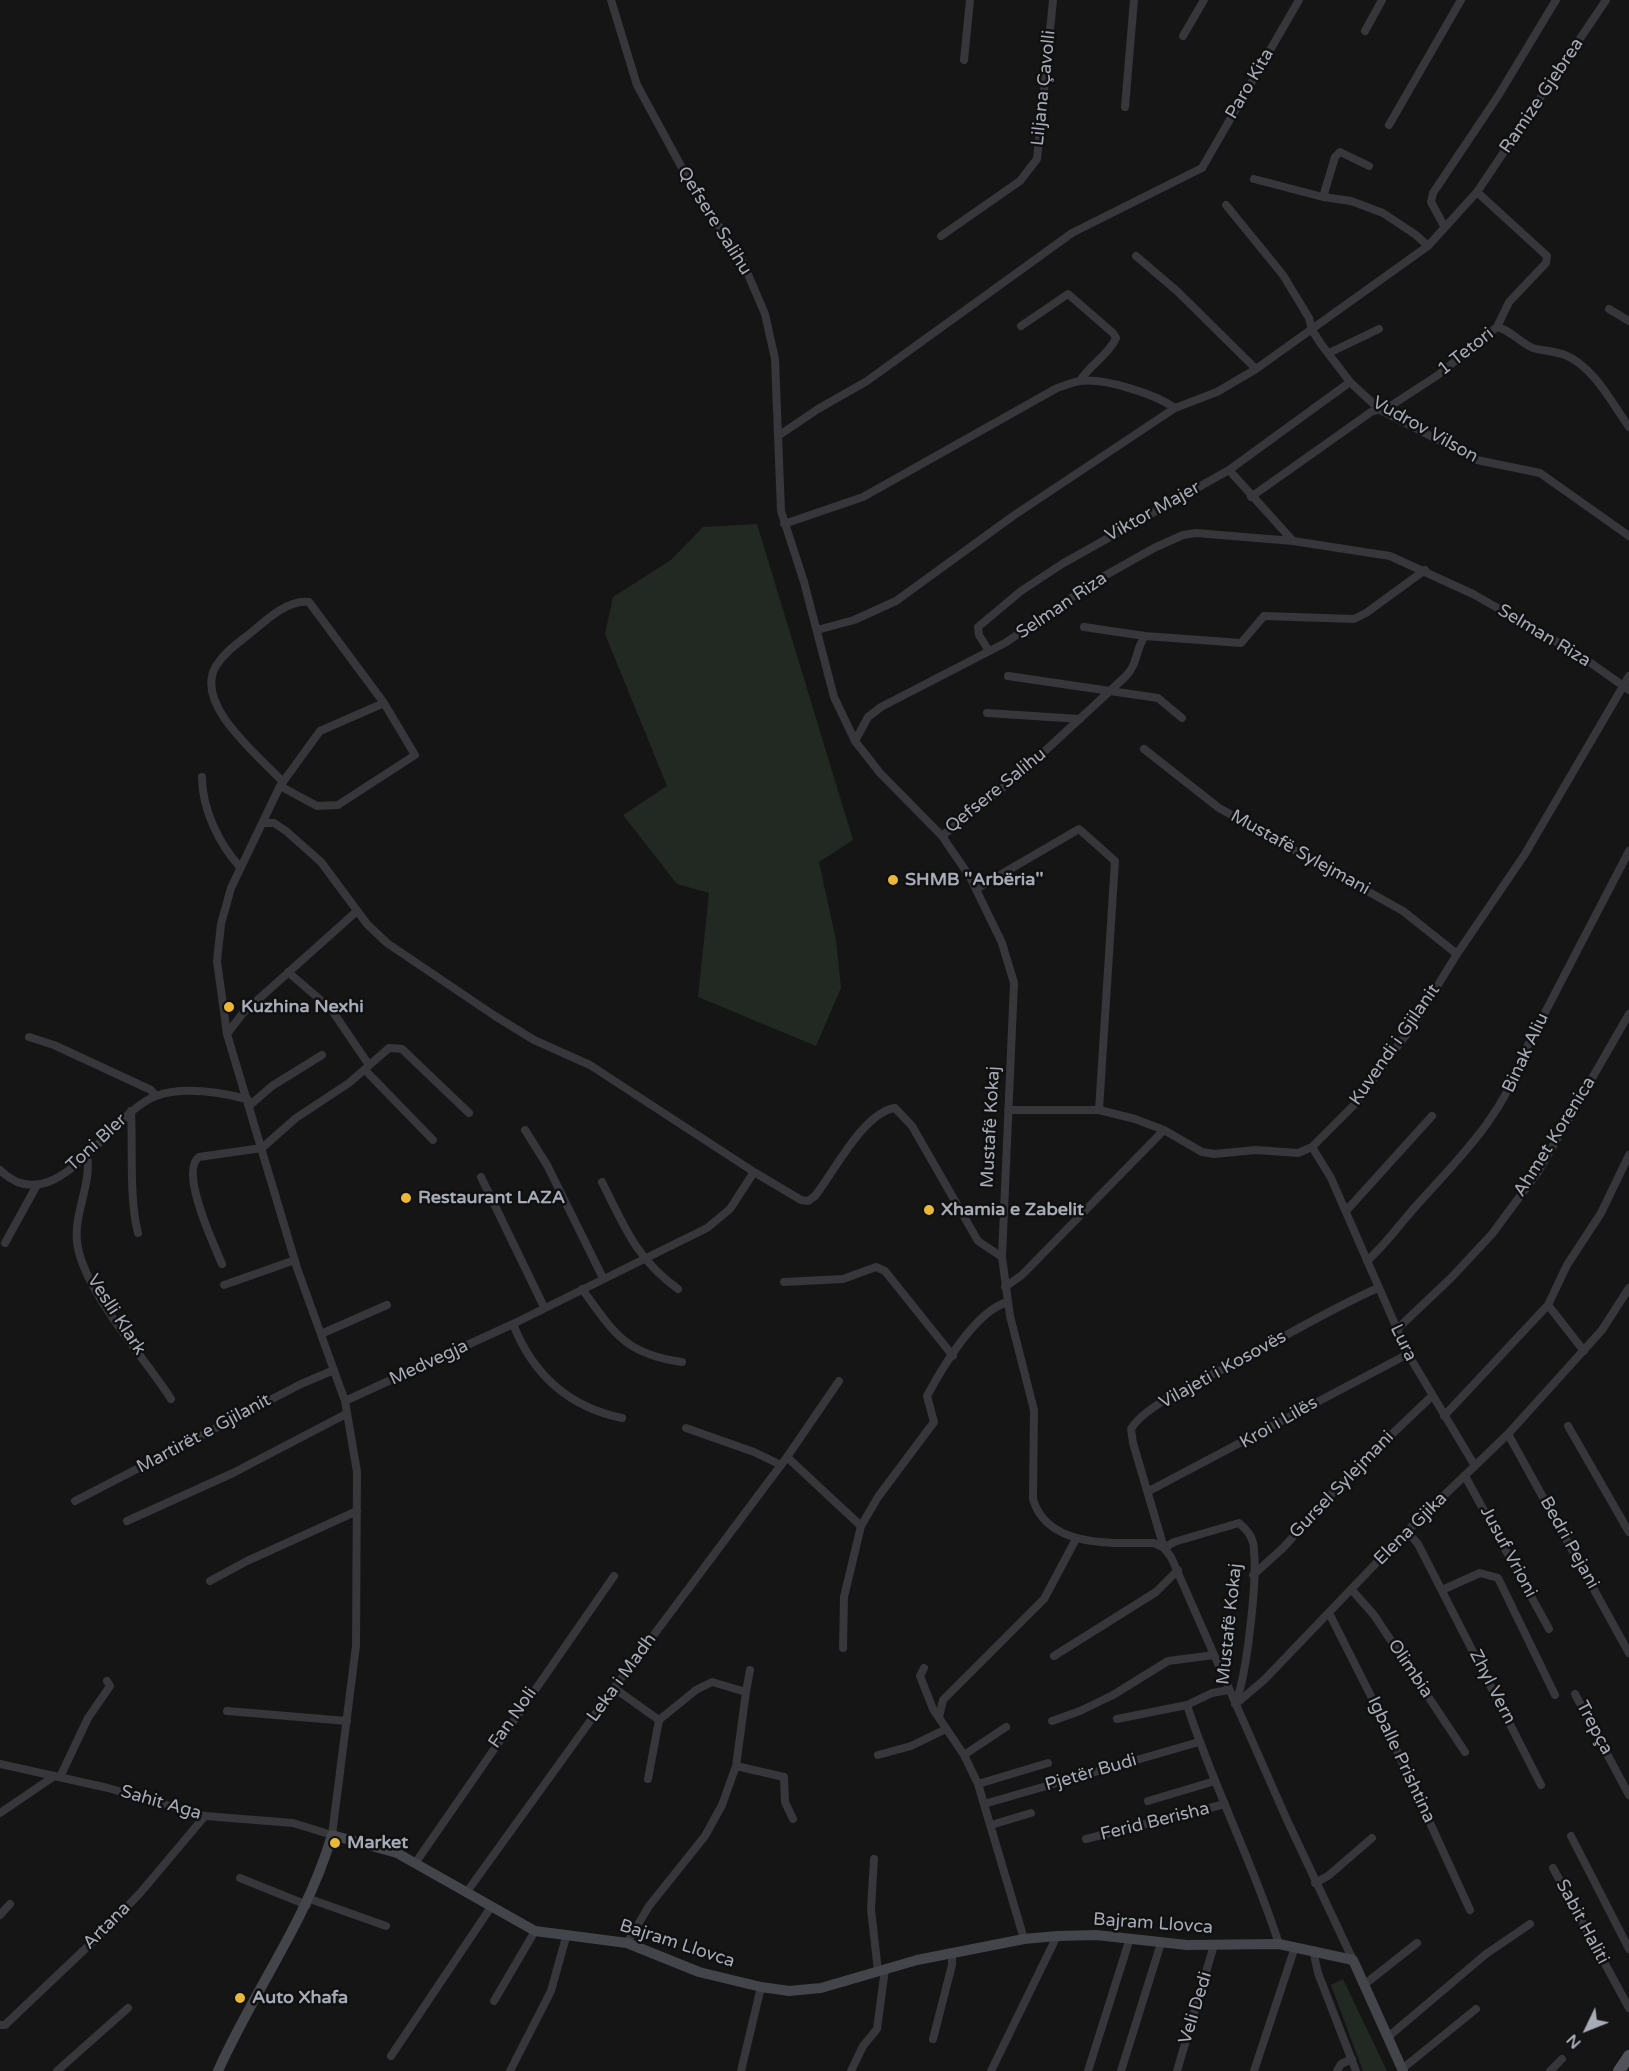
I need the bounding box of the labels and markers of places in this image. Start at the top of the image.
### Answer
place label: SHMB ''Arbëria'' [905,869,1043,891]
marker: SHMB ''Arbëria'' [886,873,900,887]
place label: Kuzhina Nexhi [241,996,364,1018]
marker: Kuzhina Nexhi [222,1000,236,1014]
place label: Restaurant LAZA [418,1187,565,1209]
marker: Restaurant LAZA [399,1191,413,1205]
place label: Xhamia e Zabelit [941,1199,1084,1221]
marker: Xhamia e Zabelit [922,1203,936,1217]
place label: Market [347,1832,408,1854]
marker: Market [328,1836,342,1850]
place label: Auto Xhafa [252,1987,348,2009]
marker: Auto Xhafa [233,1991,247,2005]

